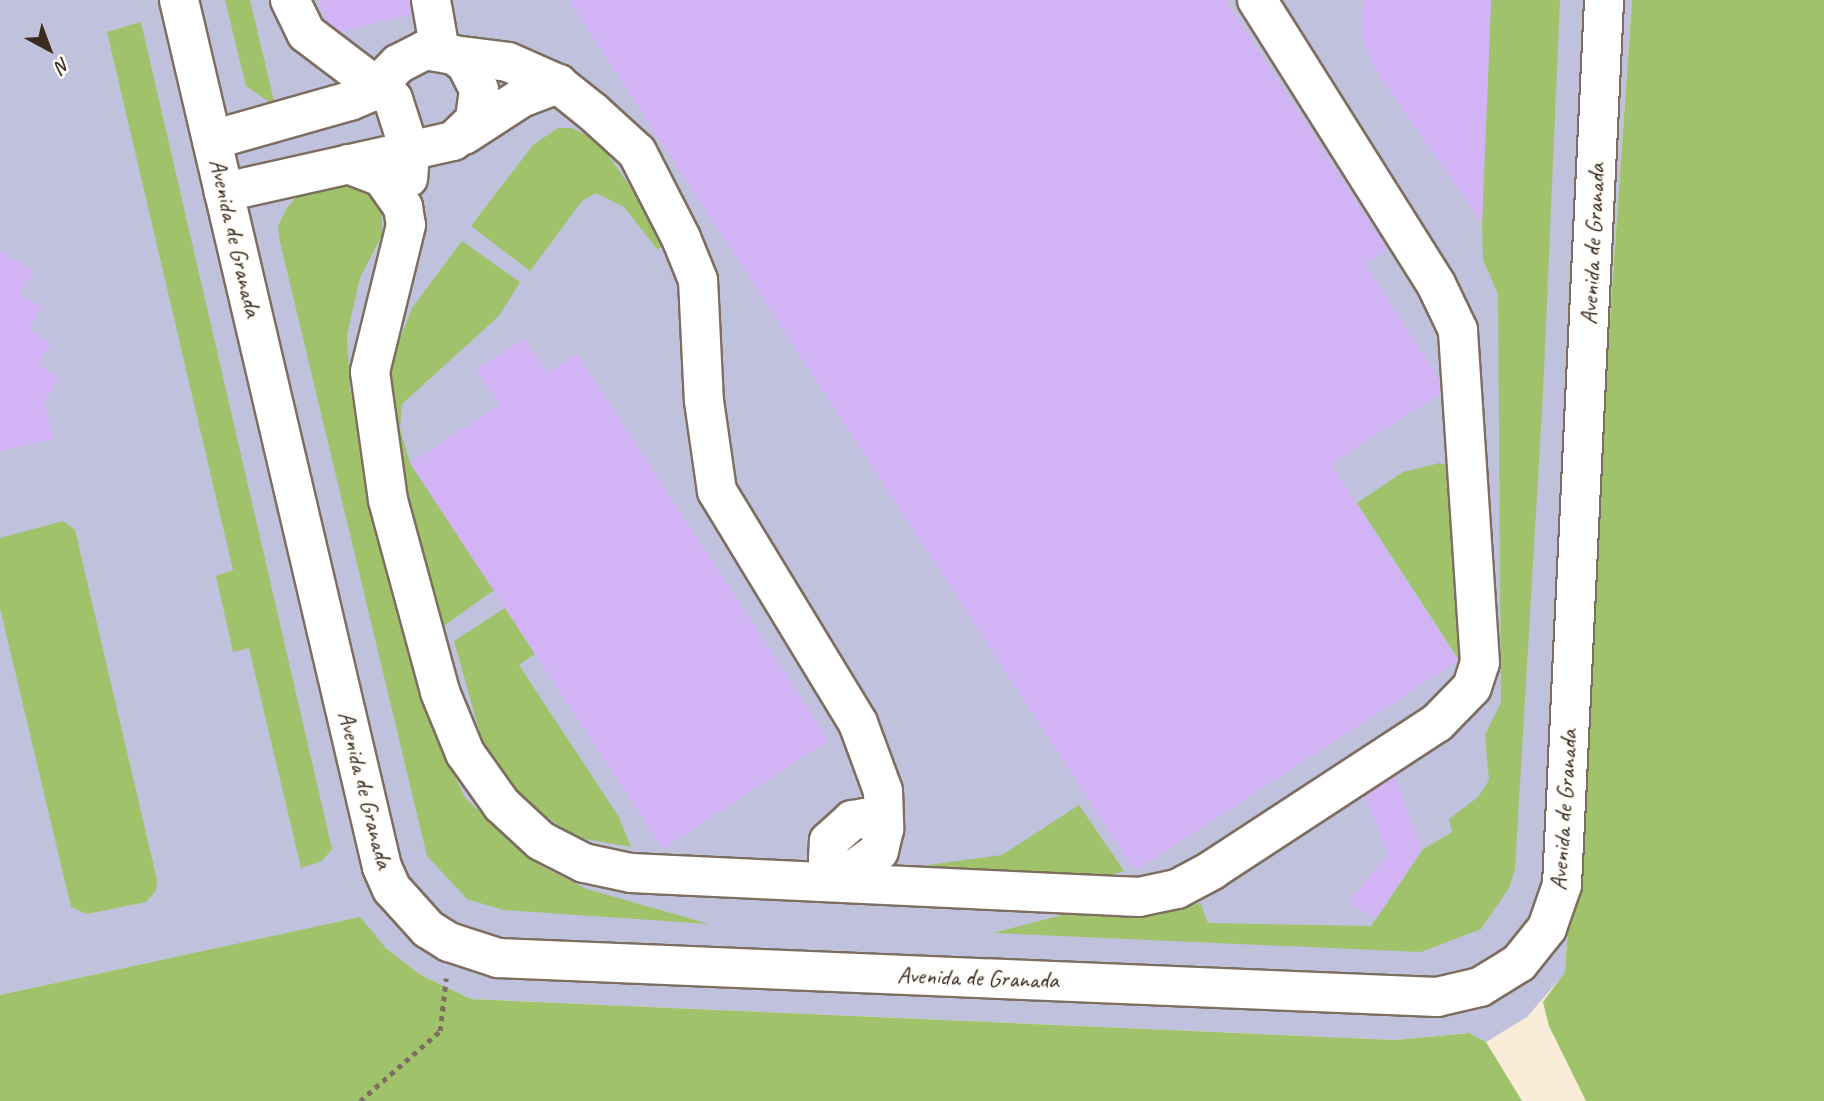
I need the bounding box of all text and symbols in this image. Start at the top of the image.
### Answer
north arrow [14,14,84,84]
text: N [50,52,75,78]
street label: Avenida de Granada [203,156,267,320]
street label: Avenida de Granada [1574,163,1612,325]
street label: Avenida de Granada [331,708,399,872]
street label: Avenida de Granada [1544,728,1584,892]
street label: Avenida de Granada [897,961,1059,995]

